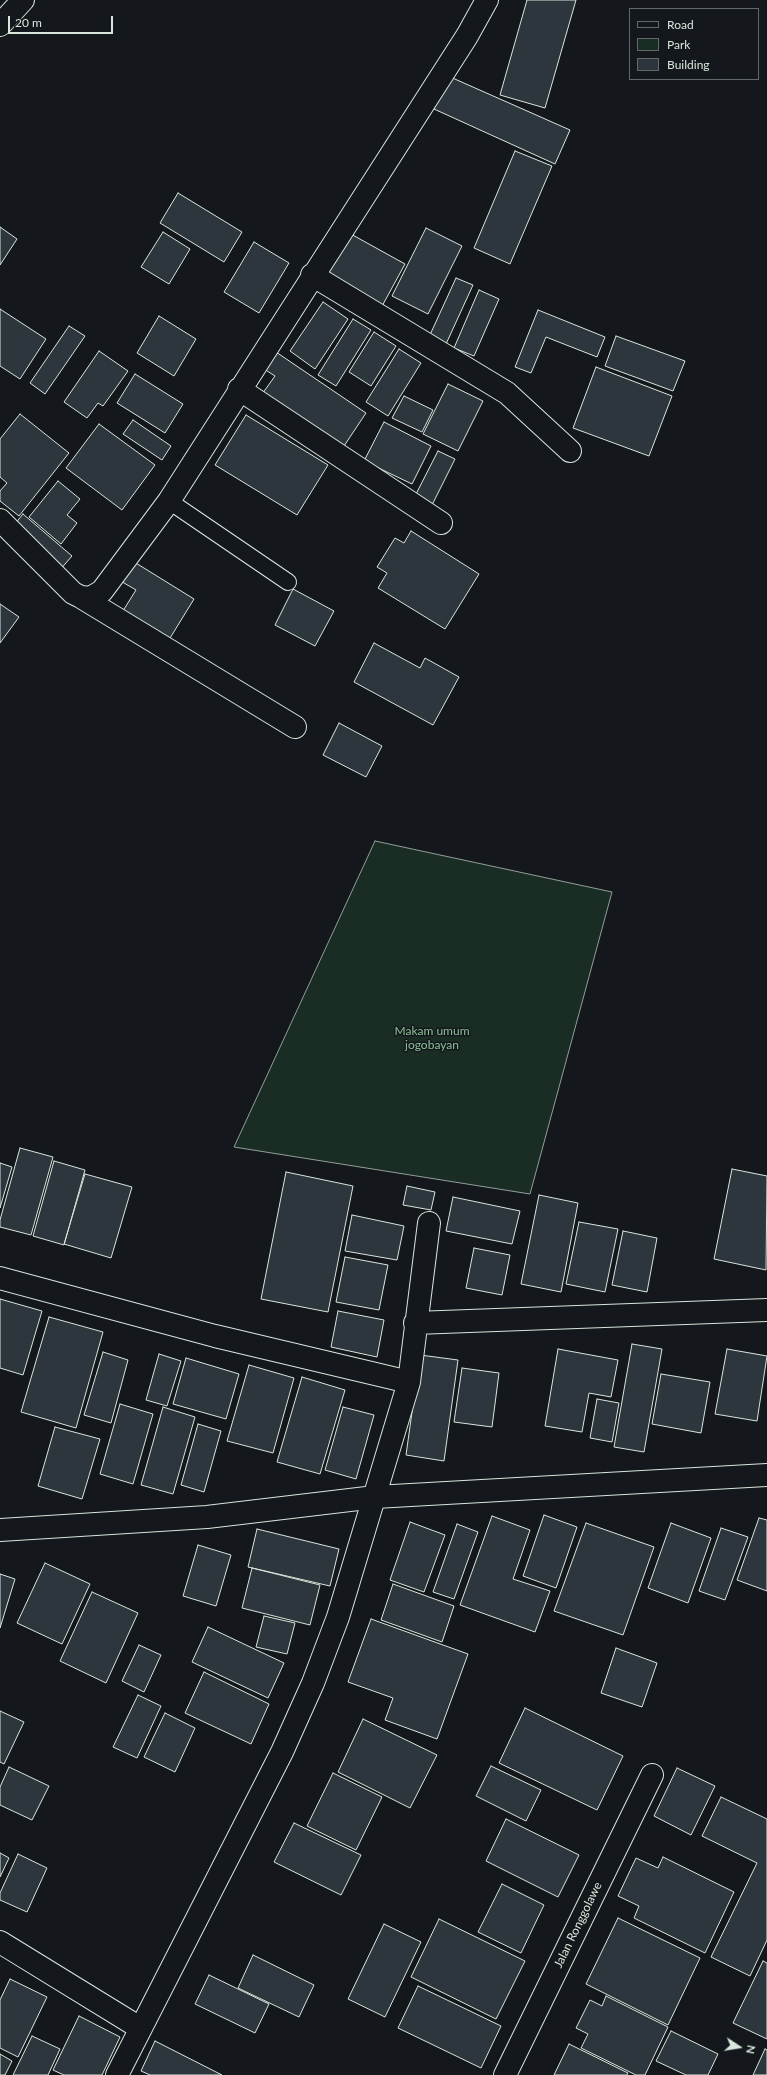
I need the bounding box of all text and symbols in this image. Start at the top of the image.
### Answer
scale bar [10,8,115,34]
legend [629,8,759,80]
text: 20 m [15,15,42,30]
text: Road [667,17,694,32]
text: Park [667,37,690,52]
text: Building [667,57,710,72]
park label: Makam umum jogobayan [394,1024,470,1052]
street label: Jalan Ronggolawe [551,1880,605,1970]
north arrow [719,2027,759,2067]
text: N [744,2044,758,2055]

